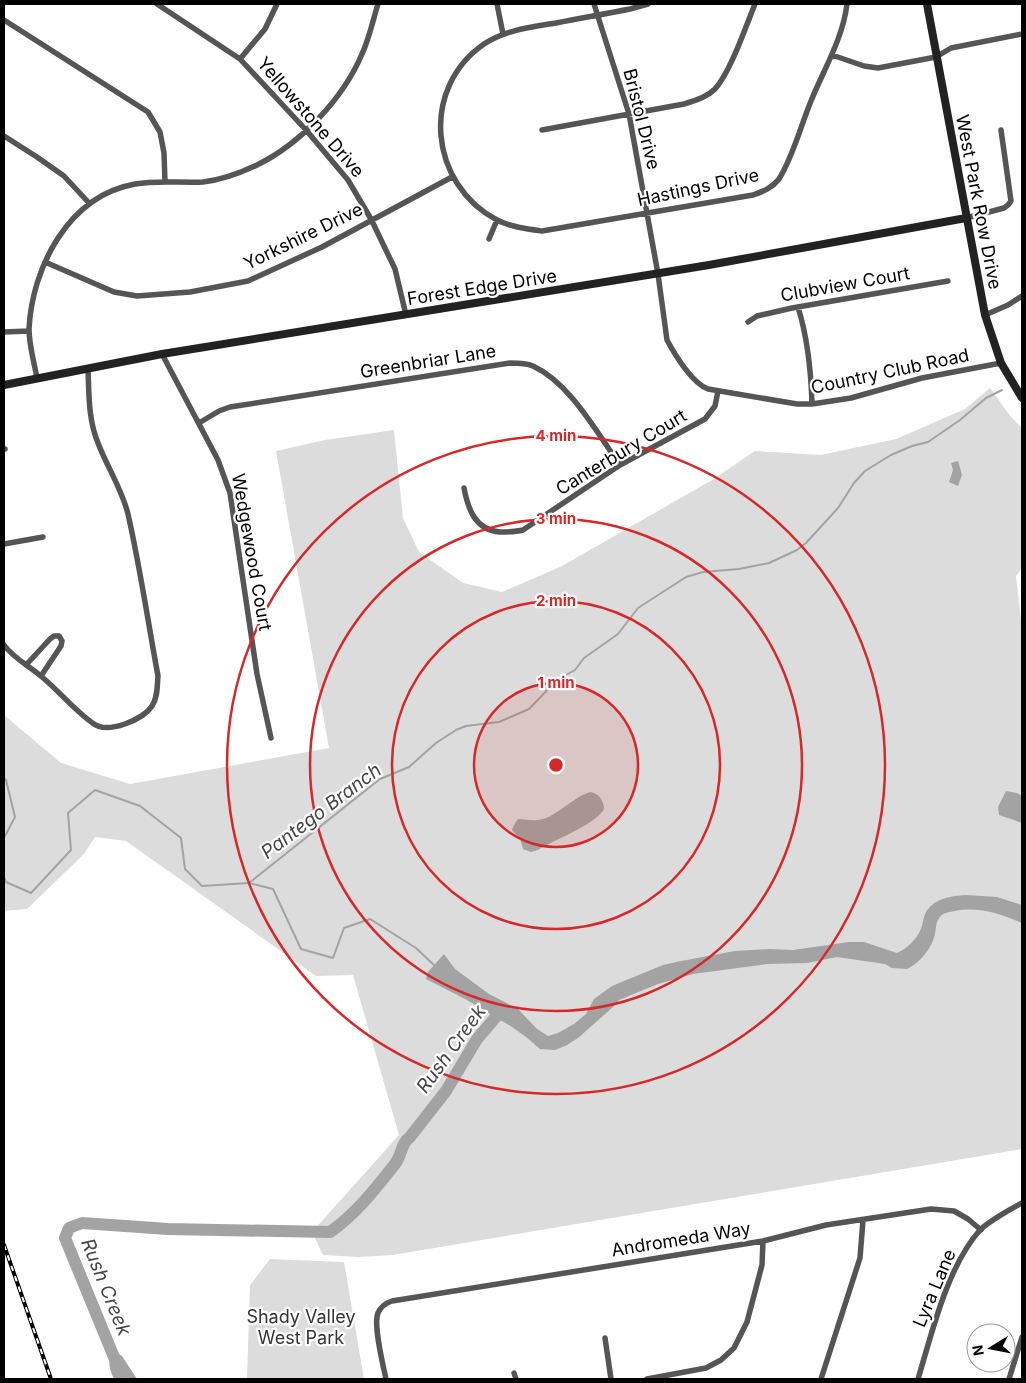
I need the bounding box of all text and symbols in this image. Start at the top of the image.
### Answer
street label: Yellowstone Drive [253,53,369,181]
street label: Bristol Drive [619,66,665,172]
street label: West Park Row Drive [952,113,1006,291]
street label: Hastings Drive [635,164,761,210]
street label: Yorkshire Drive [240,198,366,274]
street label: Clubview Court [779,262,911,306]
street label: Forest Edge Drive [406,265,558,309]
street label: Greenbriar Lane [359,340,497,382]
street label: Country Club Road [809,344,971,398]
street label: Canterbury Court [552,405,690,499]
text: 4 min [536,426,576,445]
street label: Wedgewood Court [228,472,276,632]
text: 3 min [536,509,576,528]
text: 2 min [536,591,576,610]
text: 1 min [537,673,575,692]
centre of rings [547,756,565,774]
water label: Pantego Branch [256,758,386,864]
water label: Rush Creek [411,1000,491,1097]
street label: Andromeda Way [610,1218,752,1260]
water label: Rush Creek [76,1235,136,1340]
street label: Lyra Lane [908,1246,960,1330]
park label: Shady Valley West Park [246,1306,356,1348]
north arrow [966,1323,1016,1373]
text: N [968,1344,987,1357]

